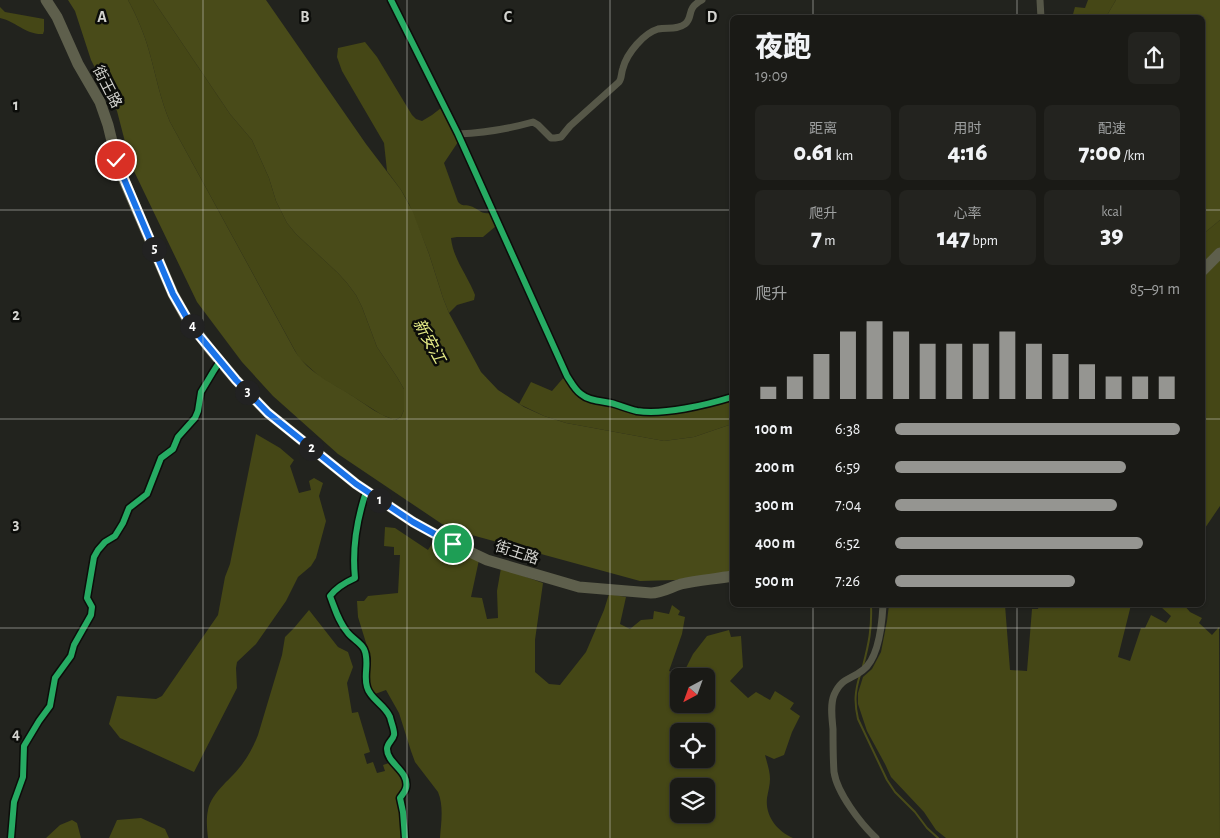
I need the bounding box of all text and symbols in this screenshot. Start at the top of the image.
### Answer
text: A [97,9,107,25]
text: B [300,9,310,25]
text: C [504,9,513,25]
text: D [707,9,718,25]
button: share [1128,32,1180,84]
text: 夜跑 [755,34,811,62]
street label: 街王路 [90,63,125,110]
text: 19:09 [755,68,788,84]
text: 1 [13,97,19,113]
text: 距离 [809,122,837,136]
text: 用时 [953,122,981,136]
text: 配速 [1098,122,1126,136]
pin [95,139,137,181]
text: 0.61 [793,140,833,165]
text: 4:16 [948,140,987,165]
text: 7:00 [1079,140,1121,165]
icon: check [102,146,130,174]
text: km [833,149,853,163]
text: /km [1121,149,1145,163]
text: kcal [1101,205,1122,219]
text: 爬升 [809,207,837,221]
text: 心率 [953,207,981,221]
text: 39 [1100,223,1123,248]
text: 7 [811,225,822,250]
text: 147 [937,225,970,250]
text: m [822,234,835,248]
text: bpm [970,234,998,248]
pin: 5 [142,236,166,262]
text: 5 [151,242,158,256]
text: 85–91 m [1130,281,1180,297]
text: 爬升 [755,286,787,302]
text: 2 [12,307,20,323]
pin: 4 [180,314,204,338]
water label: 新安江 [410,316,449,368]
text: 4 [189,319,196,333]
pin: 3 [234,380,260,404]
text: 3 [244,385,251,399]
text: 100 m [755,421,793,437]
text: 6:38 [835,421,860,437]
pin: 2 [298,436,324,460]
text: 2 [308,441,315,455]
text: 200 m [755,459,795,475]
text: 6:59 [835,459,860,475]
pin: 1 [366,488,392,512]
text: 1 [377,493,382,507]
text: 300 m [755,497,794,513]
text: 7:04 [835,497,861,513]
text: 3 [13,516,20,532]
pin [432,523,474,565]
icon: arrive [439,530,467,558]
text: 400 m [755,535,795,551]
text: 6:52 [835,535,860,551]
street label: 街王路 [493,538,541,567]
text: 500 m [755,573,794,589]
text: 7:26 [835,573,860,589]
north arrow [670,668,715,712]
map controls [670,668,715,823]
button: locate [670,723,715,768]
text: 4 [12,726,20,742]
button: layers [670,778,715,823]

